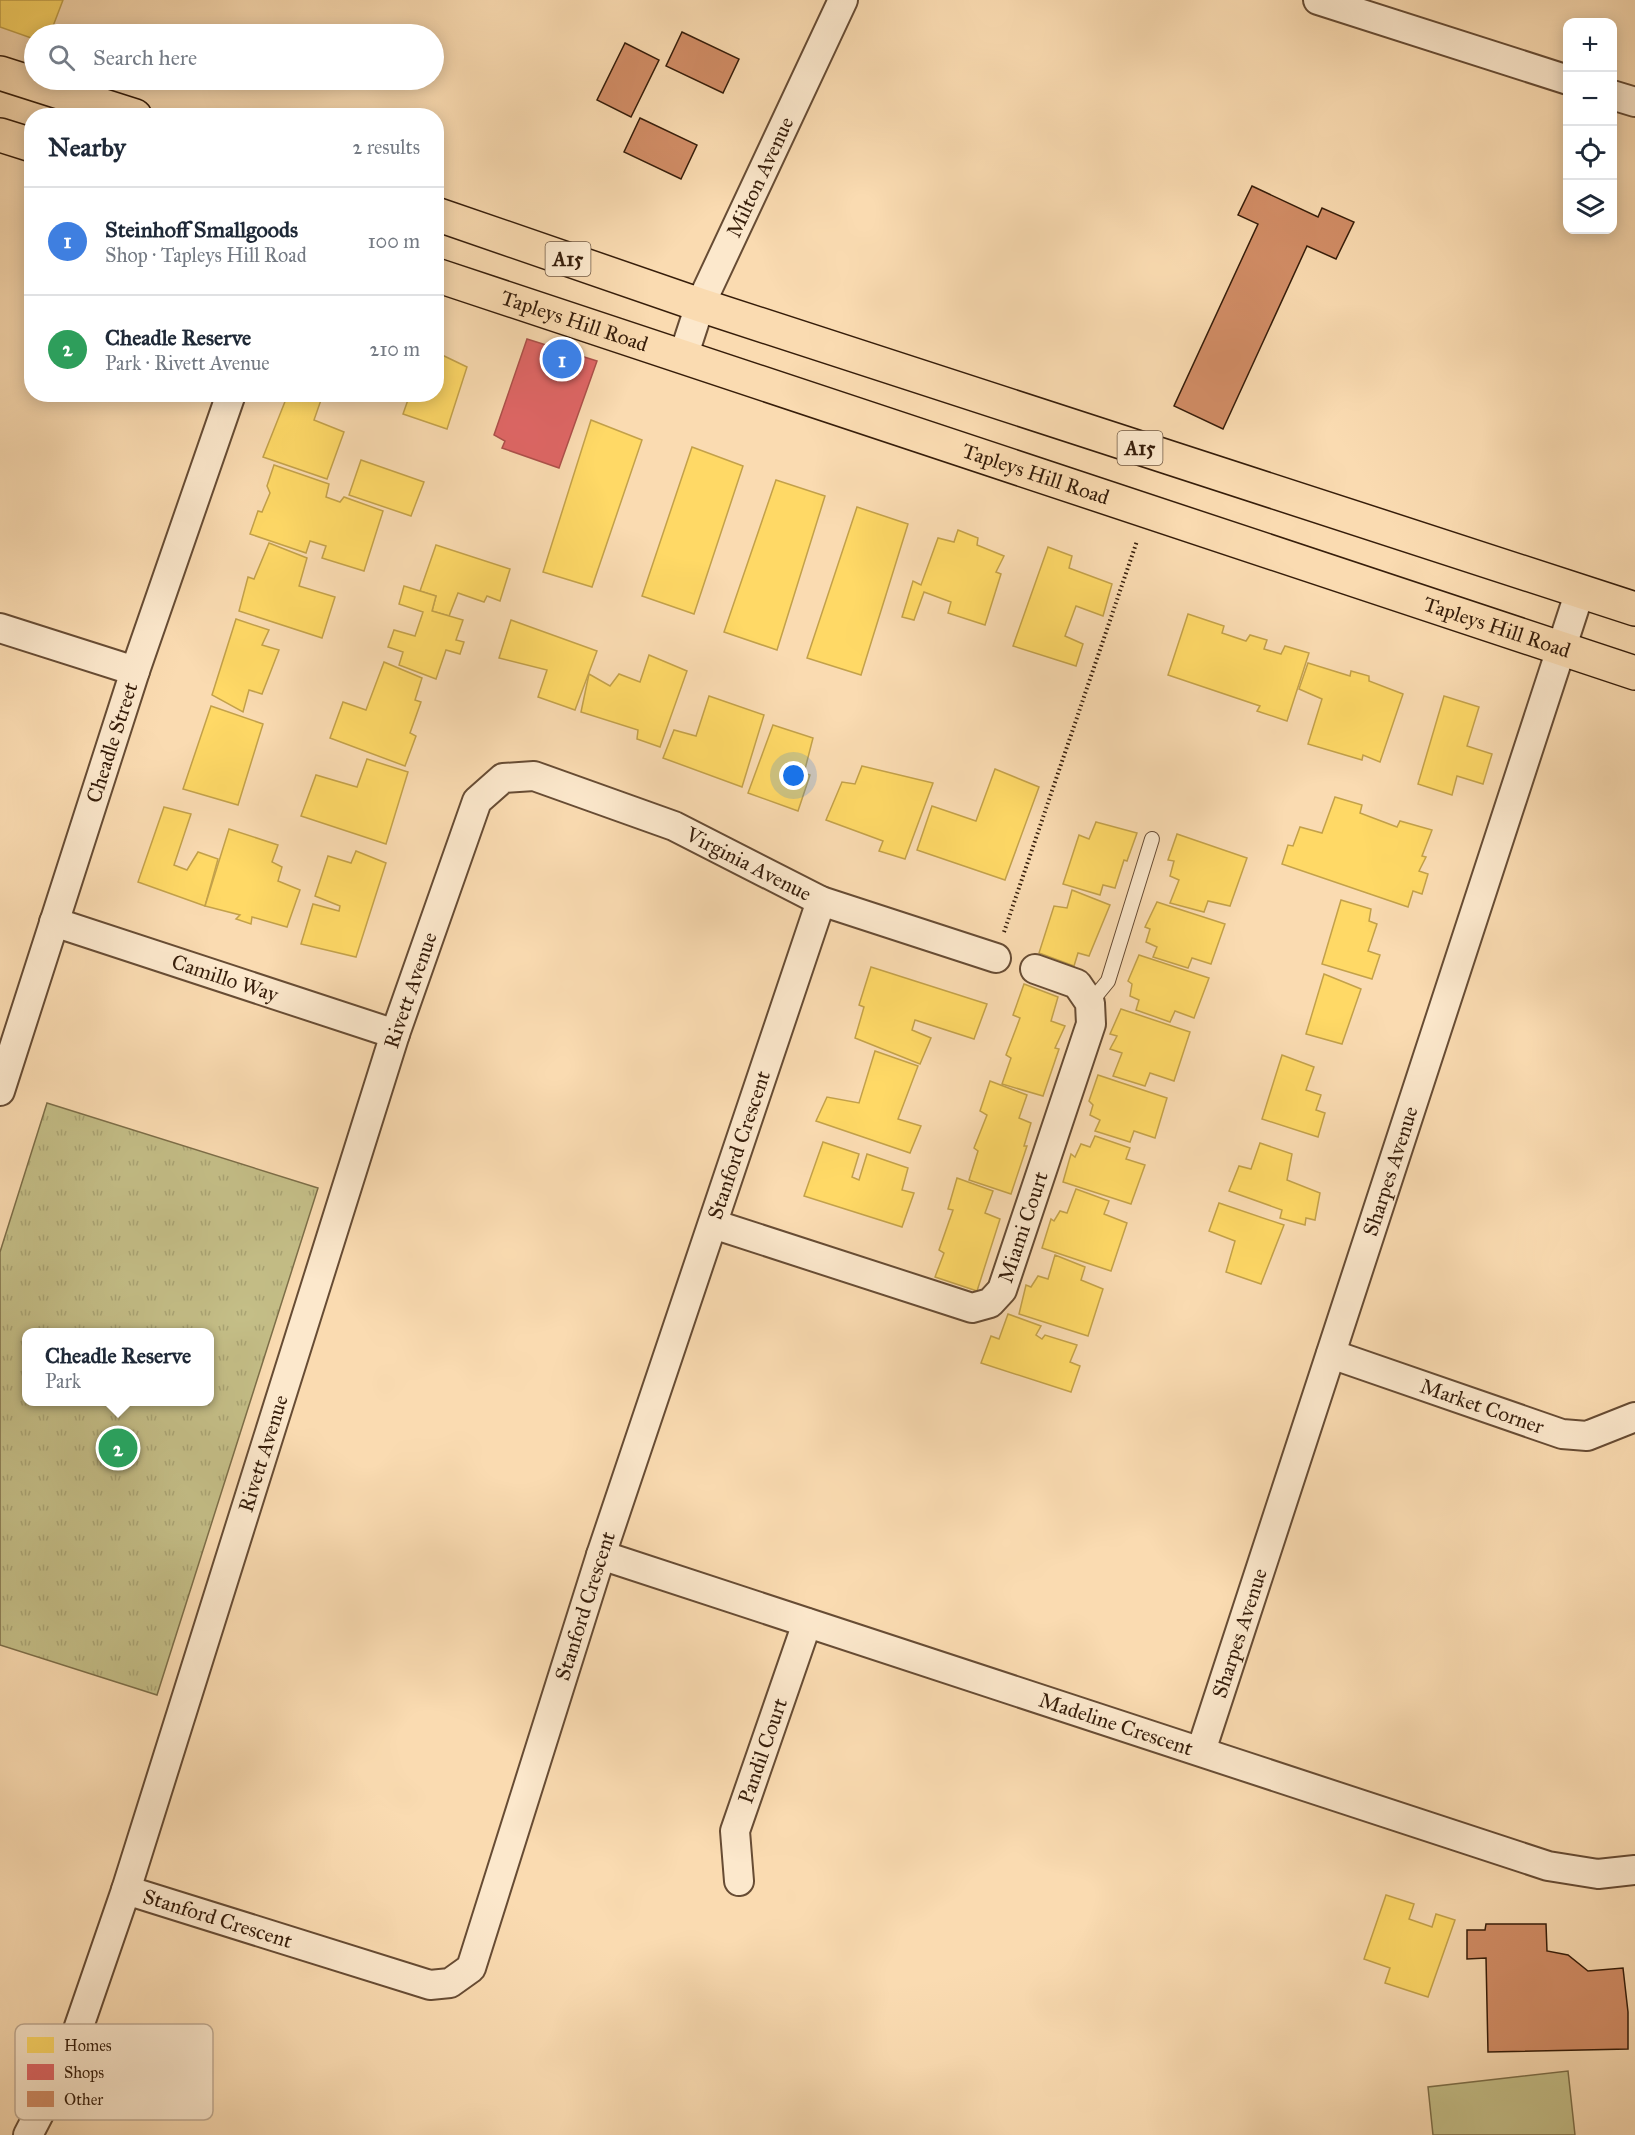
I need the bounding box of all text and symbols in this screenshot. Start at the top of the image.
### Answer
map controls [1563,18,1617,234]
button: + [1563,18,1617,72]
search box [24,24,444,90]
icon: search [45,41,78,74]
text: Search here [93,44,197,71]
button: − [1563,72,1617,126]
street label: Milton Avenue [721,112,799,242]
button: locate [1563,126,1617,180]
text: Nearby [48,131,126,163]
text: 2 results [352,135,420,159]
button: layers [1563,180,1617,234]
text: Steinhoff Smallgoods [105,216,298,243]
text: 1 [64,229,71,253]
text: 100 m [368,229,420,253]
road number: A15 [546,242,590,276]
text: Shop · Tapleys Hill Road [105,243,307,267]
street label: Tapleys Hill Road [498,285,652,358]
text: Cheadle Reserve [105,324,251,351]
pin: 1 [542,336,582,382]
text: 2 [63,337,72,361]
text: 210 m [370,337,420,361]
text: Park · Rivett Avenue [105,351,270,375]
road number: A15 [1118,431,1162,465]
street label: Tapleys Hill Road [959,438,1113,511]
street label: Tapleys Hill Road [1420,591,1574,664]
street label: Cheadle Street [80,678,144,806]
your location [779,761,808,790]
street label: Virginia Avenue [681,821,816,907]
street label: Rivett Avenue [378,928,443,1052]
street label: Camillo Way [168,949,283,1008]
street label: Stanford Crescent [702,1067,776,1223]
street label: Sharpes Avenue [1357,1103,1424,1239]
street label: Miami Court [992,1167,1054,1286]
popup [22,1328,214,1406]
text: Cheadle Reserve [45,1342,191,1369]
text: Park [45,1369,81,1393]
street label: Market Corner [1417,1373,1548,1440]
street label: Rivett Avenue [233,1391,294,1515]
pin: 2 [98,1426,138,1470]
street label: Stanford Crescent [549,1527,621,1684]
street label: Sharpes Avenue [1206,1565,1273,1701]
street label: Madeline Crescent [1036,1687,1197,1762]
street label: Pandil Court [732,1694,793,1807]
street label: Stanford Crescent [140,1883,296,1954]
legend [15,2024,213,2120]
text: Homes [64,2036,112,2055]
text: Shops [64,2063,104,2082]
text: Other [64,2090,103,2109]

